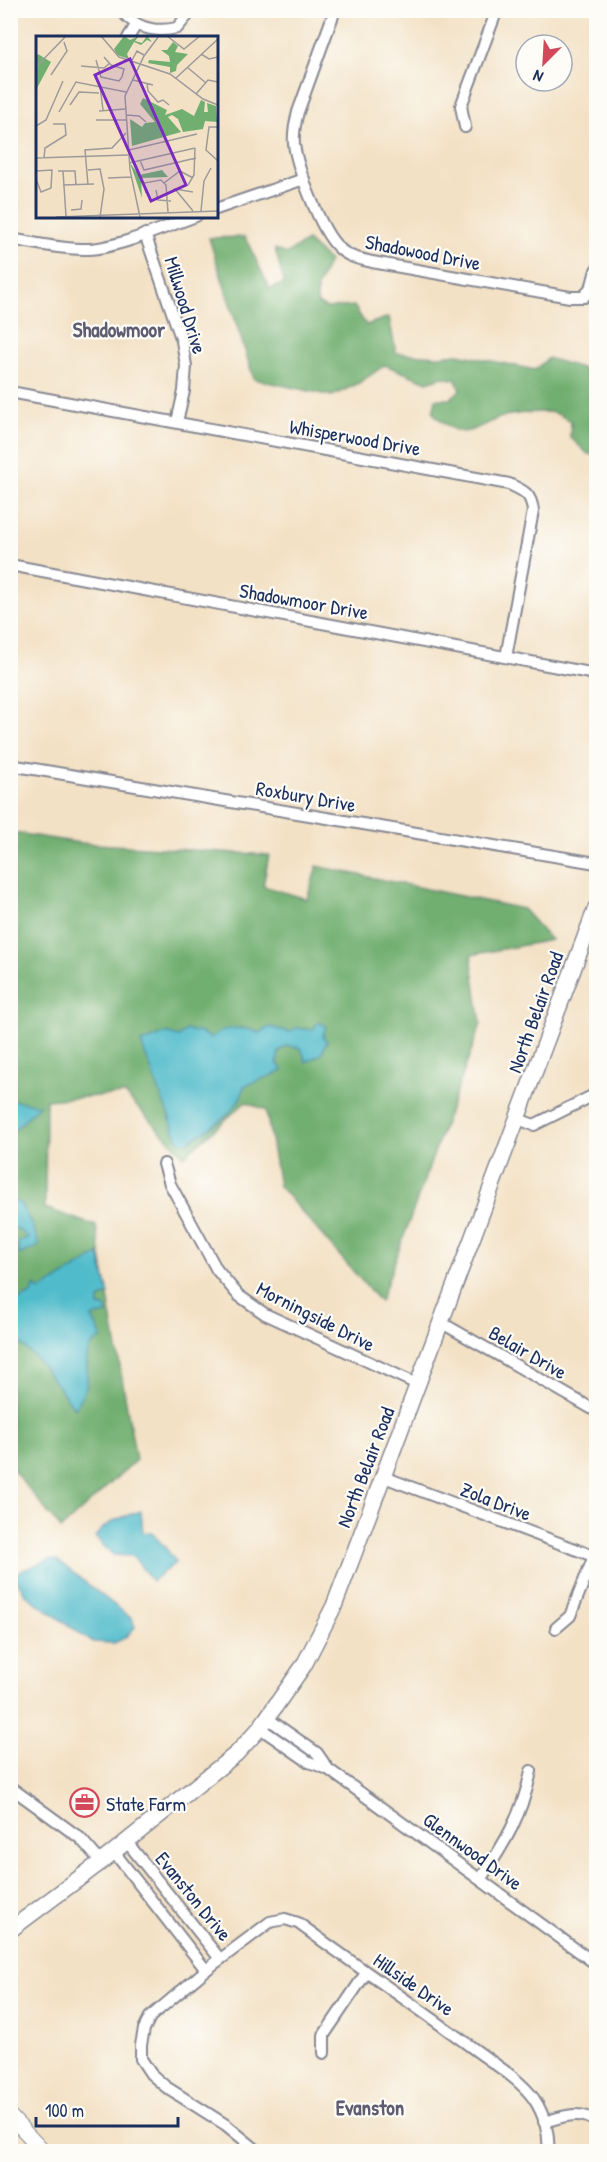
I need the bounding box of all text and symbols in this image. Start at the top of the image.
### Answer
north arrow [514,33,574,93]
inset map [36,36,218,218]
text: N [529,65,546,88]
street label: Shadowood Drive [363,228,483,276]
street label: Millwood Drive [158,253,214,357]
district label: Shadowmoor [73,315,166,344]
street label: Whisperwood Drive [287,412,423,462]
street label: Shadowmoor Drive [238,576,370,626]
street label: Roxbury Drive [254,774,358,818]
street label: North Belair Road [501,947,569,1076]
street label: Morningside Drive [252,1275,380,1357]
street label: Belair Drive [484,1319,572,1385]
street label: North Belair Road [330,1403,400,1531]
street label: Zola Drive [457,1475,535,1527]
office icon: State Farm [69,1787,101,1819]
place label: State Farm [106,1790,186,1817]
street label: Glennwood Drive [418,1806,528,1896]
street label: Evanston Drive [150,1846,238,1946]
street label: Hillside Drive [368,1946,460,2022]
scale bar [36,2090,178,2128]
district label: Evanston [336,2093,404,2122]
text: 100 m [45,2098,84,2123]

